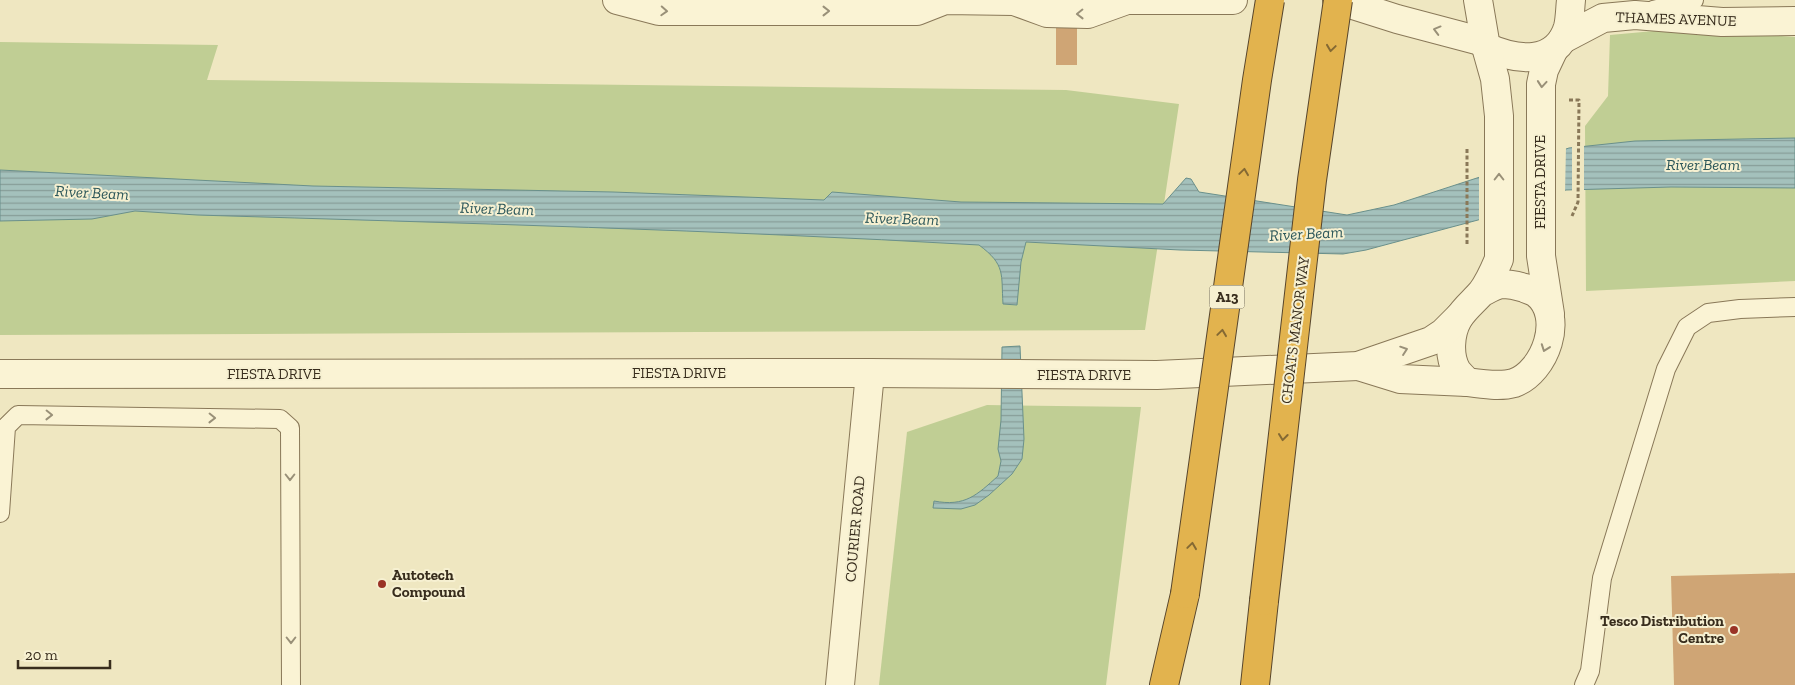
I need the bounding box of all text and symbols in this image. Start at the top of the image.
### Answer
one-way arrow [660,5,668,16]
one-way arrow [823,6,831,16]
street label: THAMES AVENUE [1615,8,1737,30]
one-way arrow [1076,9,1084,19]
one-way arrow [1432,25,1441,36]
one-way arrow [1326,45,1337,53]
one-way arrow [1537,81,1548,89]
street label: FIESTA DRIVE [1531,135,1549,229]
water label: River Beam [1666,155,1740,174]
one-way arrow [1239,168,1249,176]
one-way arrow [1494,173,1504,180]
water label: River Beam [55,181,130,204]
water label: River Beam [460,198,535,219]
water label: River Beam [865,208,940,229]
water label: River Beam [1269,222,1344,245]
street label: CHOATS MANOR WAY [1277,254,1313,405]
road number: A13 [1210,286,1244,308]
one-way arrow [1216,328,1226,337]
one-way arrow [1541,344,1551,352]
one-way arrow [1399,346,1408,356]
street label: FIESTA DRIVE [632,364,726,382]
street label: FIESTA DRIVE [227,365,321,383]
street label: FIESTA DRIVE [1037,366,1131,384]
one-way arrow [46,410,54,420]
one-way arrow [208,413,216,423]
one-way arrow [1278,434,1289,442]
one-way arrow [285,474,295,481]
street label: COURIER ROAD [841,475,869,583]
one-way arrow [1186,541,1197,549]
place label: Autotech Compound [392,566,466,601]
marker: Autotech Compound [376,578,388,590]
place label: Tesco Distribution Centre [1600,612,1724,647]
marker: Tesco Distribution Centre [1728,624,1740,636]
one-way arrow [286,636,296,644]
scale bar [18,638,110,670]
text: 20 m [25,646,58,664]

